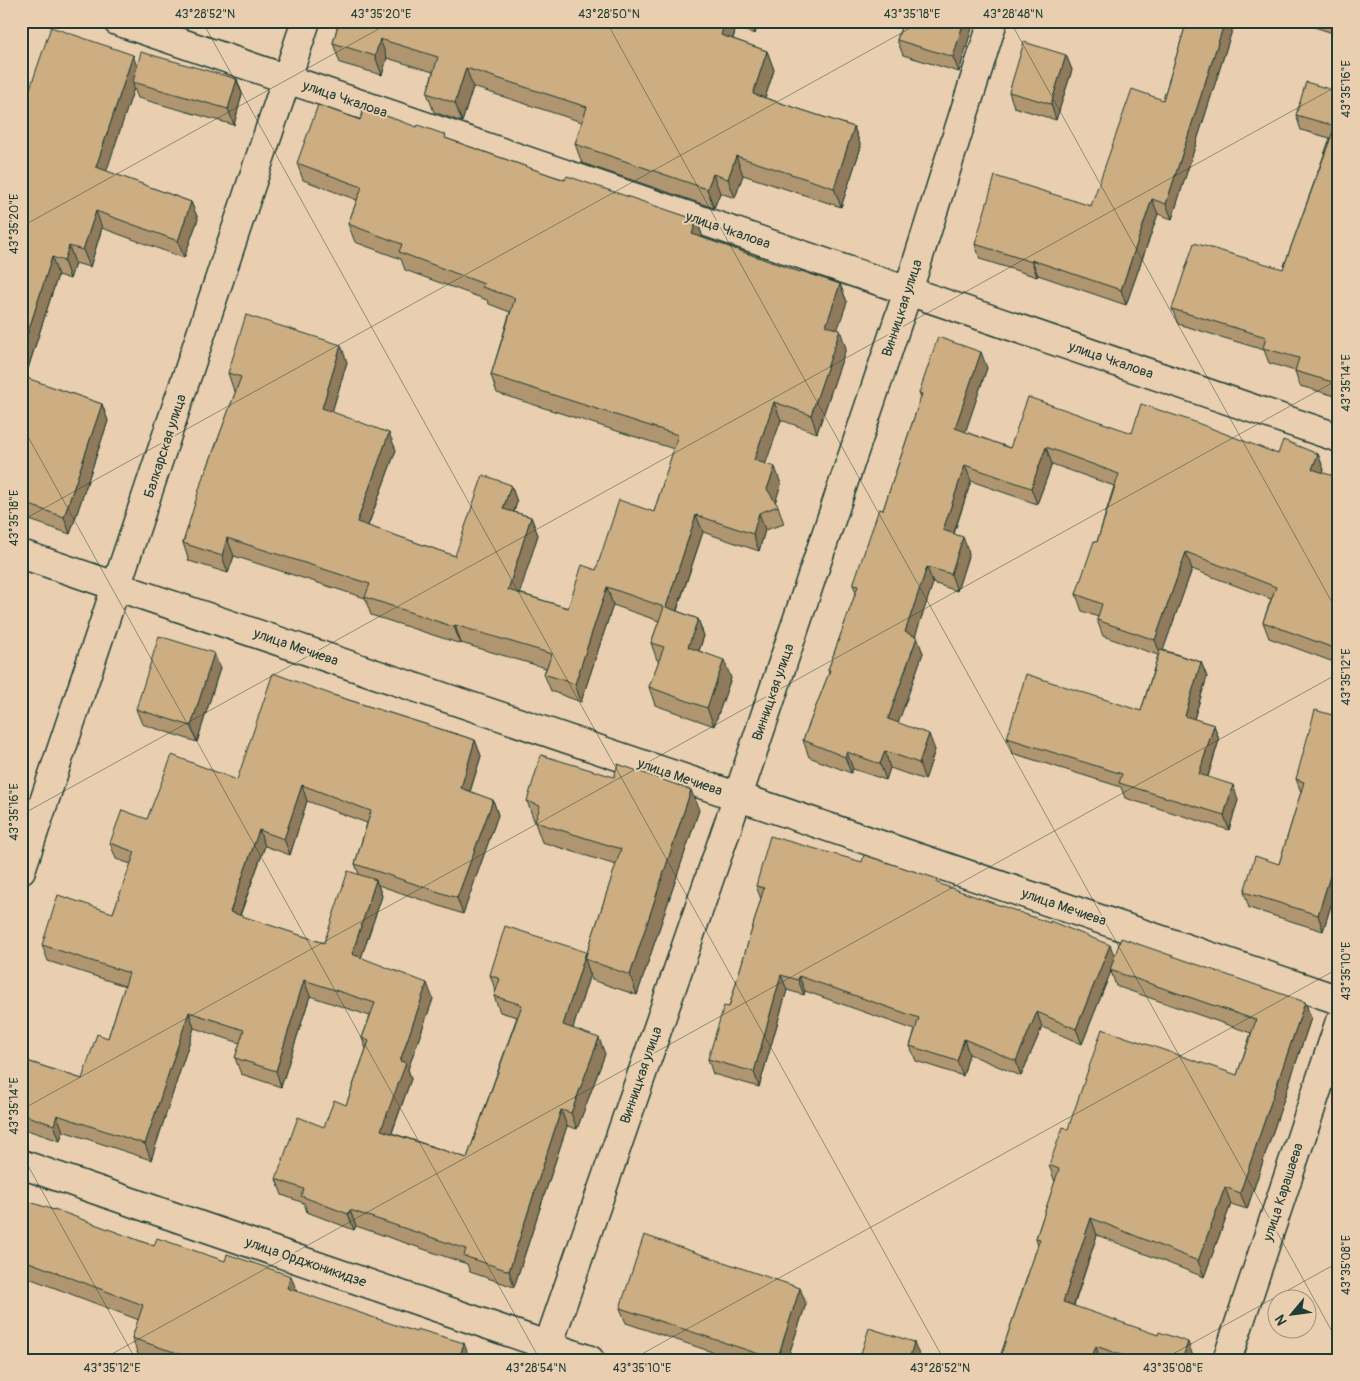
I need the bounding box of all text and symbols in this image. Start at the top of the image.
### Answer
text: 43°28'52"N [175,7,235,22]
text: 43°35'20"E [351,7,411,22]
text: 43°28'50"N [578,7,640,22]
text: 43°35'18"E [884,7,940,22]
text: 43°28'48"N [983,7,1043,22]
text: 43°35'16"E [1339,60,1354,118]
street label: улица Чкалова [300,76,390,121]
text: 43°35'20"E [7,194,22,254]
street label: улица Чкалова [683,207,773,252]
street label: Винницкая улица [878,257,926,359]
street label: улица Чкалова [1066,337,1156,382]
text: 43°35'14"E [1339,354,1354,412]
street label: Балкарская улица [140,392,190,500]
text: 43°35'18"E [7,490,22,546]
street label: улица Мечиева [250,624,341,669]
street label: Винницкая улица [748,641,798,743]
text: 43°35'12"E [1339,648,1354,706]
street label: улица Мечиева [634,754,725,799]
text: 43°35'16"E [7,783,22,841]
street label: улица Мечиева [1018,884,1109,929]
text: 43°35'10"E [1339,942,1354,1000]
street label: Винницкая улица [616,1024,666,1126]
text: 43°35'14"E [7,1077,22,1135]
street label: улица Карашаева [1259,1141,1307,1244]
street label: улица Орджоникидзе [242,1233,369,1291]
text: 43°35'08"E [1339,1235,1354,1295]
north arrow [1268,1288,1318,1338]
text: N [1271,1312,1291,1328]
text: 43°35'12"E [83,1361,141,1376]
text: 43°28'54"N [506,1361,566,1376]
text: 43°35'10"E [613,1361,671,1376]
text: 43°28'52"N [910,1361,970,1376]
text: 43°35'08"E [1143,1361,1203,1376]

